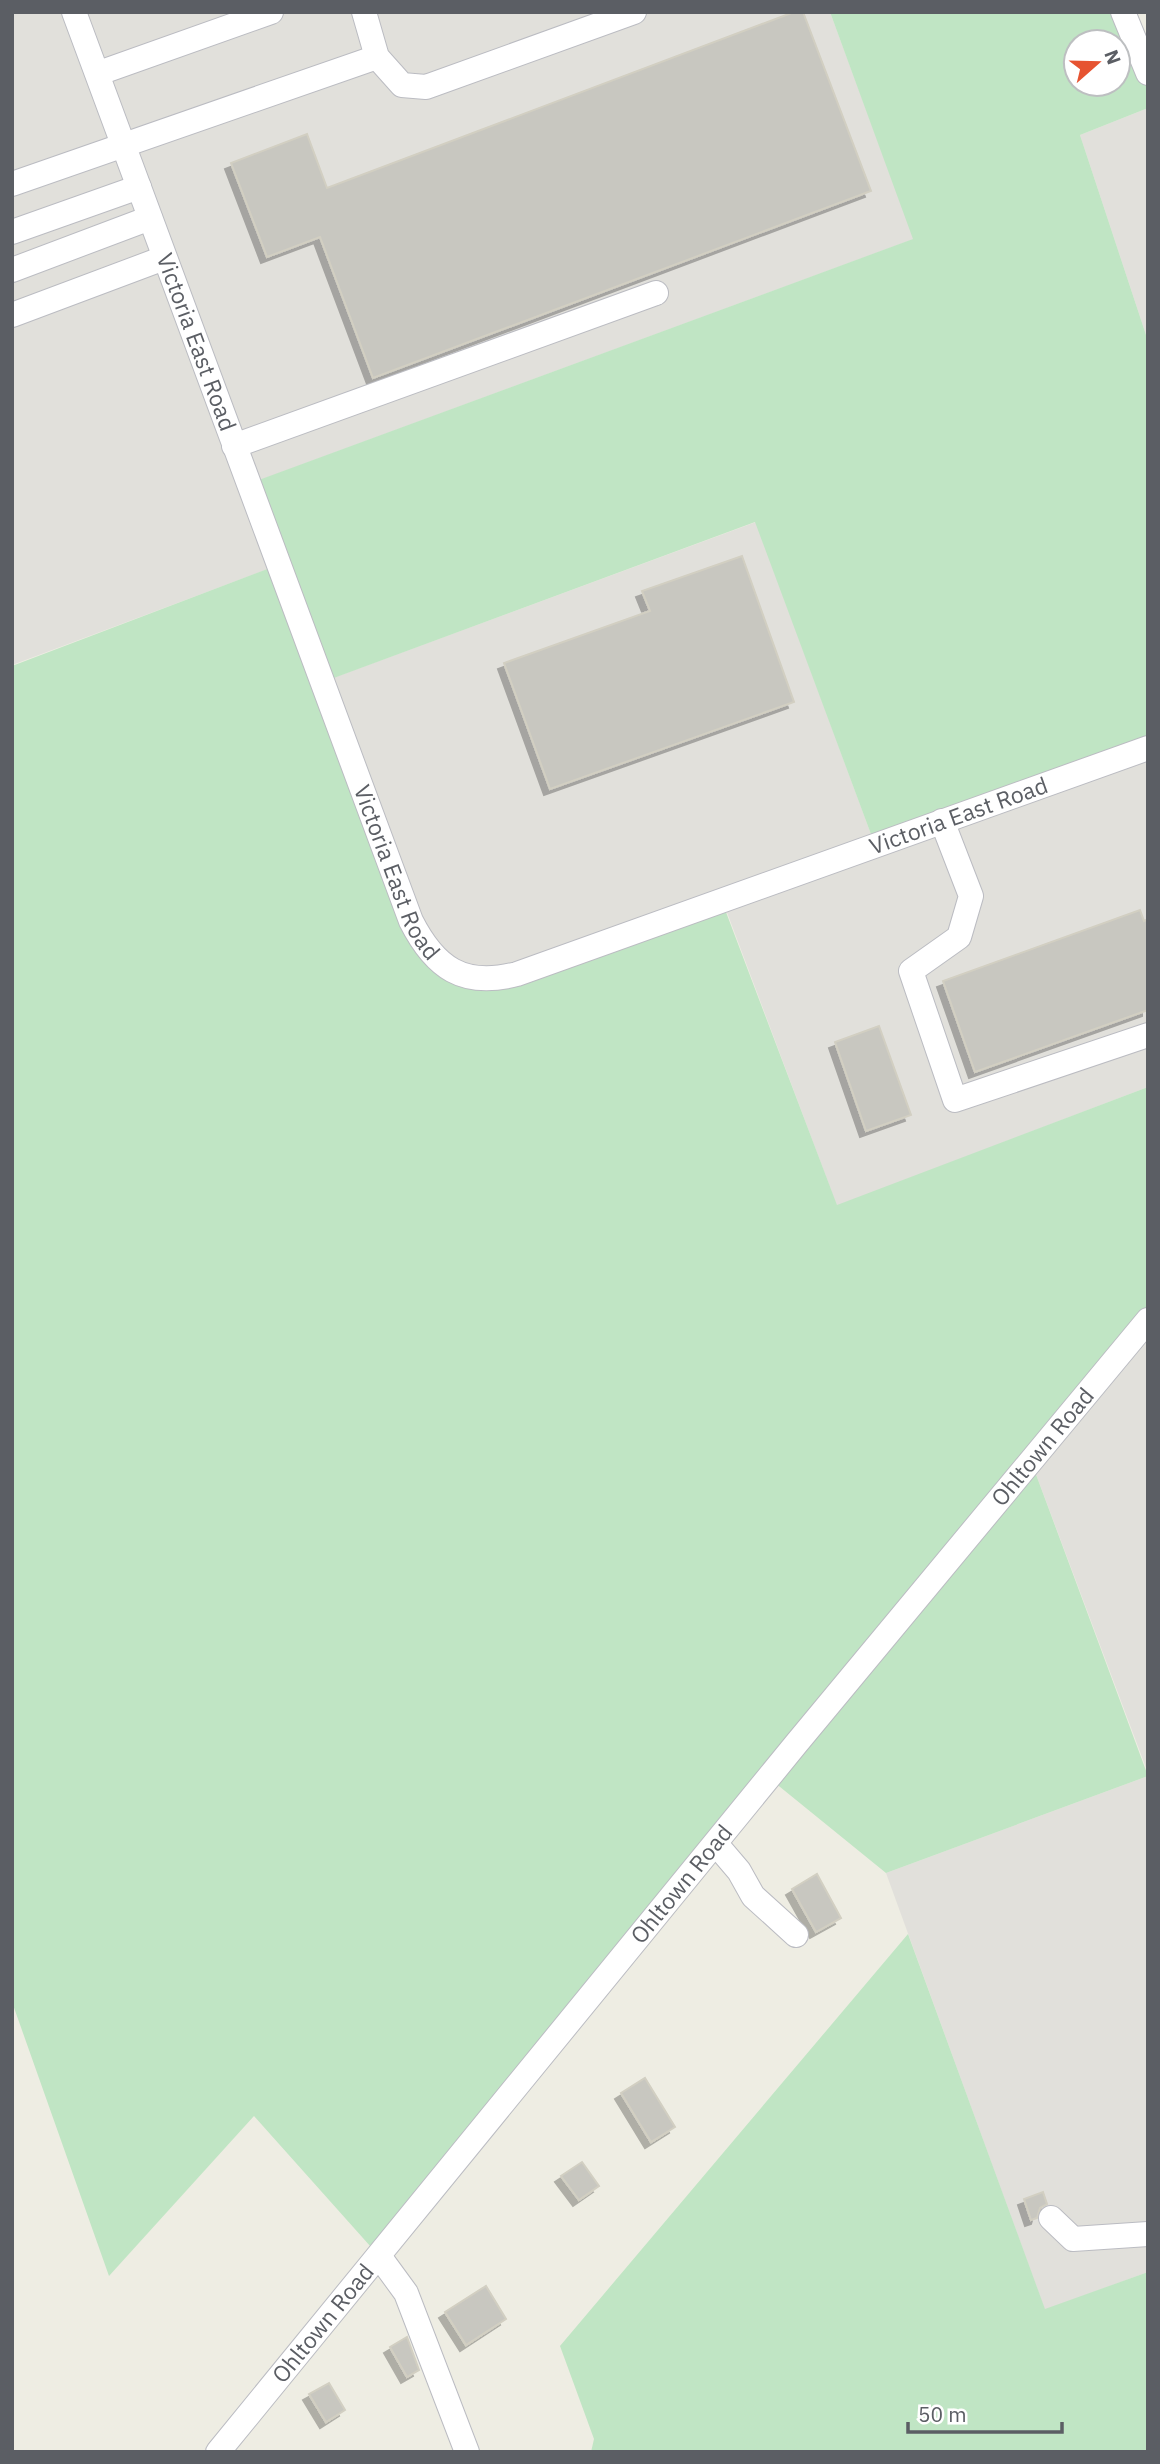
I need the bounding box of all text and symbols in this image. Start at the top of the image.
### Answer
north arrow [1062,28,1132,98]
text: N [1099,47,1127,68]
street label: Victoria East Road [151,249,244,435]
street label: Victoria East Road [865,769,1052,861]
street label: Victoria East Road [348,780,447,966]
street label: Ohltown Road [984,1381,1100,1512]
street label: Ohltown Road [623,1818,738,1949]
street label: Ohltown Road [265,2257,380,2389]
scale bar [908,2390,1062,2434]
text: 50 m [918,2400,967,2428]

